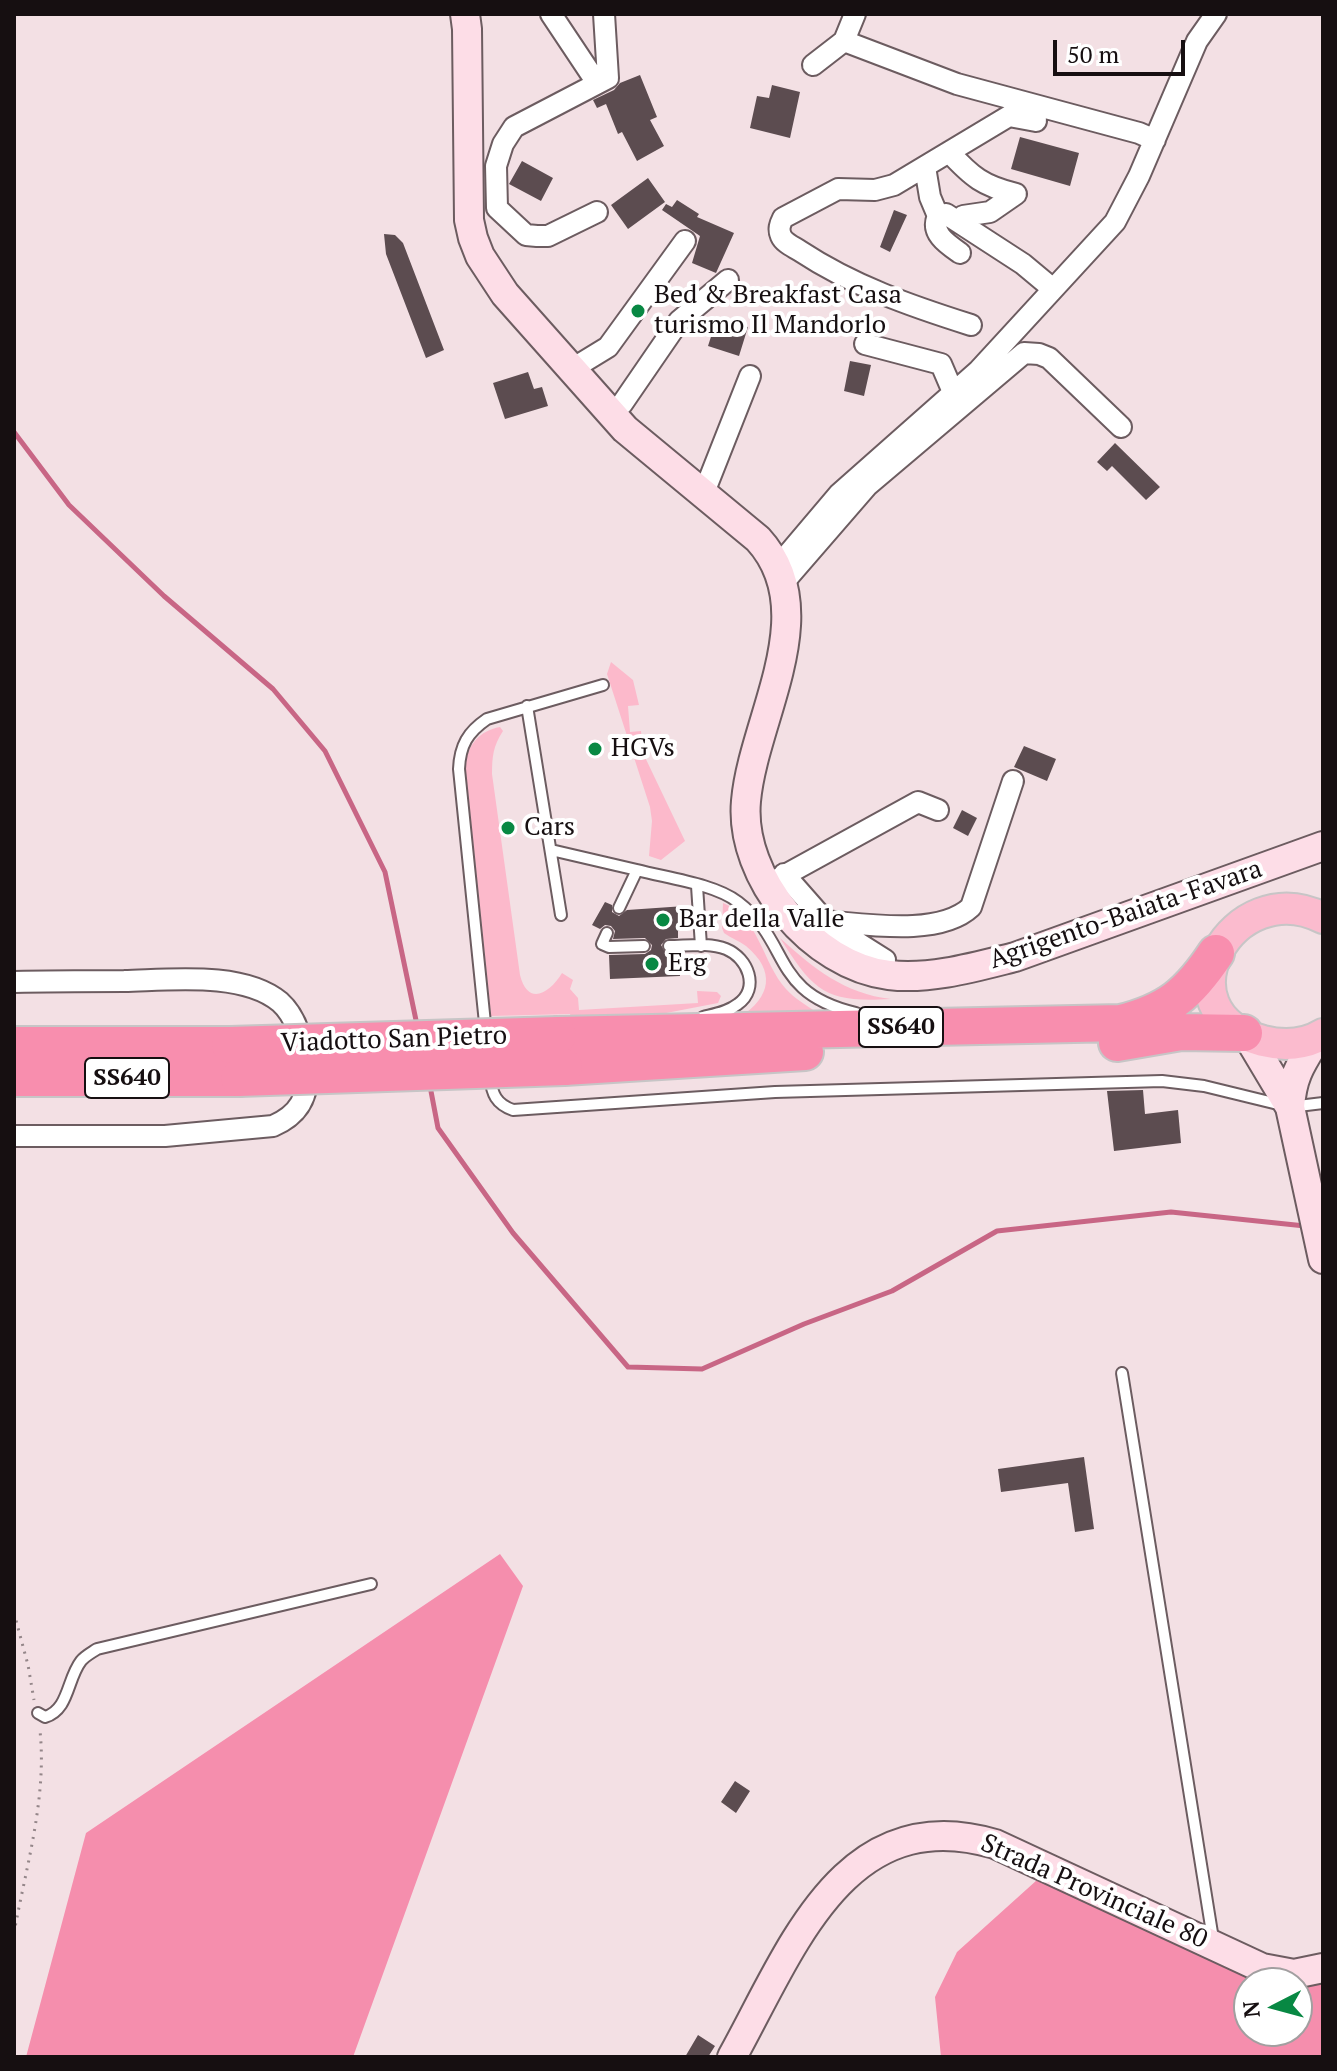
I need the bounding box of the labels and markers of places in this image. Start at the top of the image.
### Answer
place label: Bed & Breakfast Casa turismo Il Mandorlo [654,280,902,342]
marker: Bed & Breakfast Casa turismo Il Mandorlo [629,302,647,320]
place label: HGVs [611,733,675,765]
marker: HGVs [586,740,604,758]
place label: Cars [524,812,575,844]
marker: Cars [499,819,517,837]
place label: Bar della Valle [679,904,845,936]
marker: Bar della Valle [654,911,672,929]
place label: Erg [668,948,707,980]
marker: Erg [643,955,661,973]

